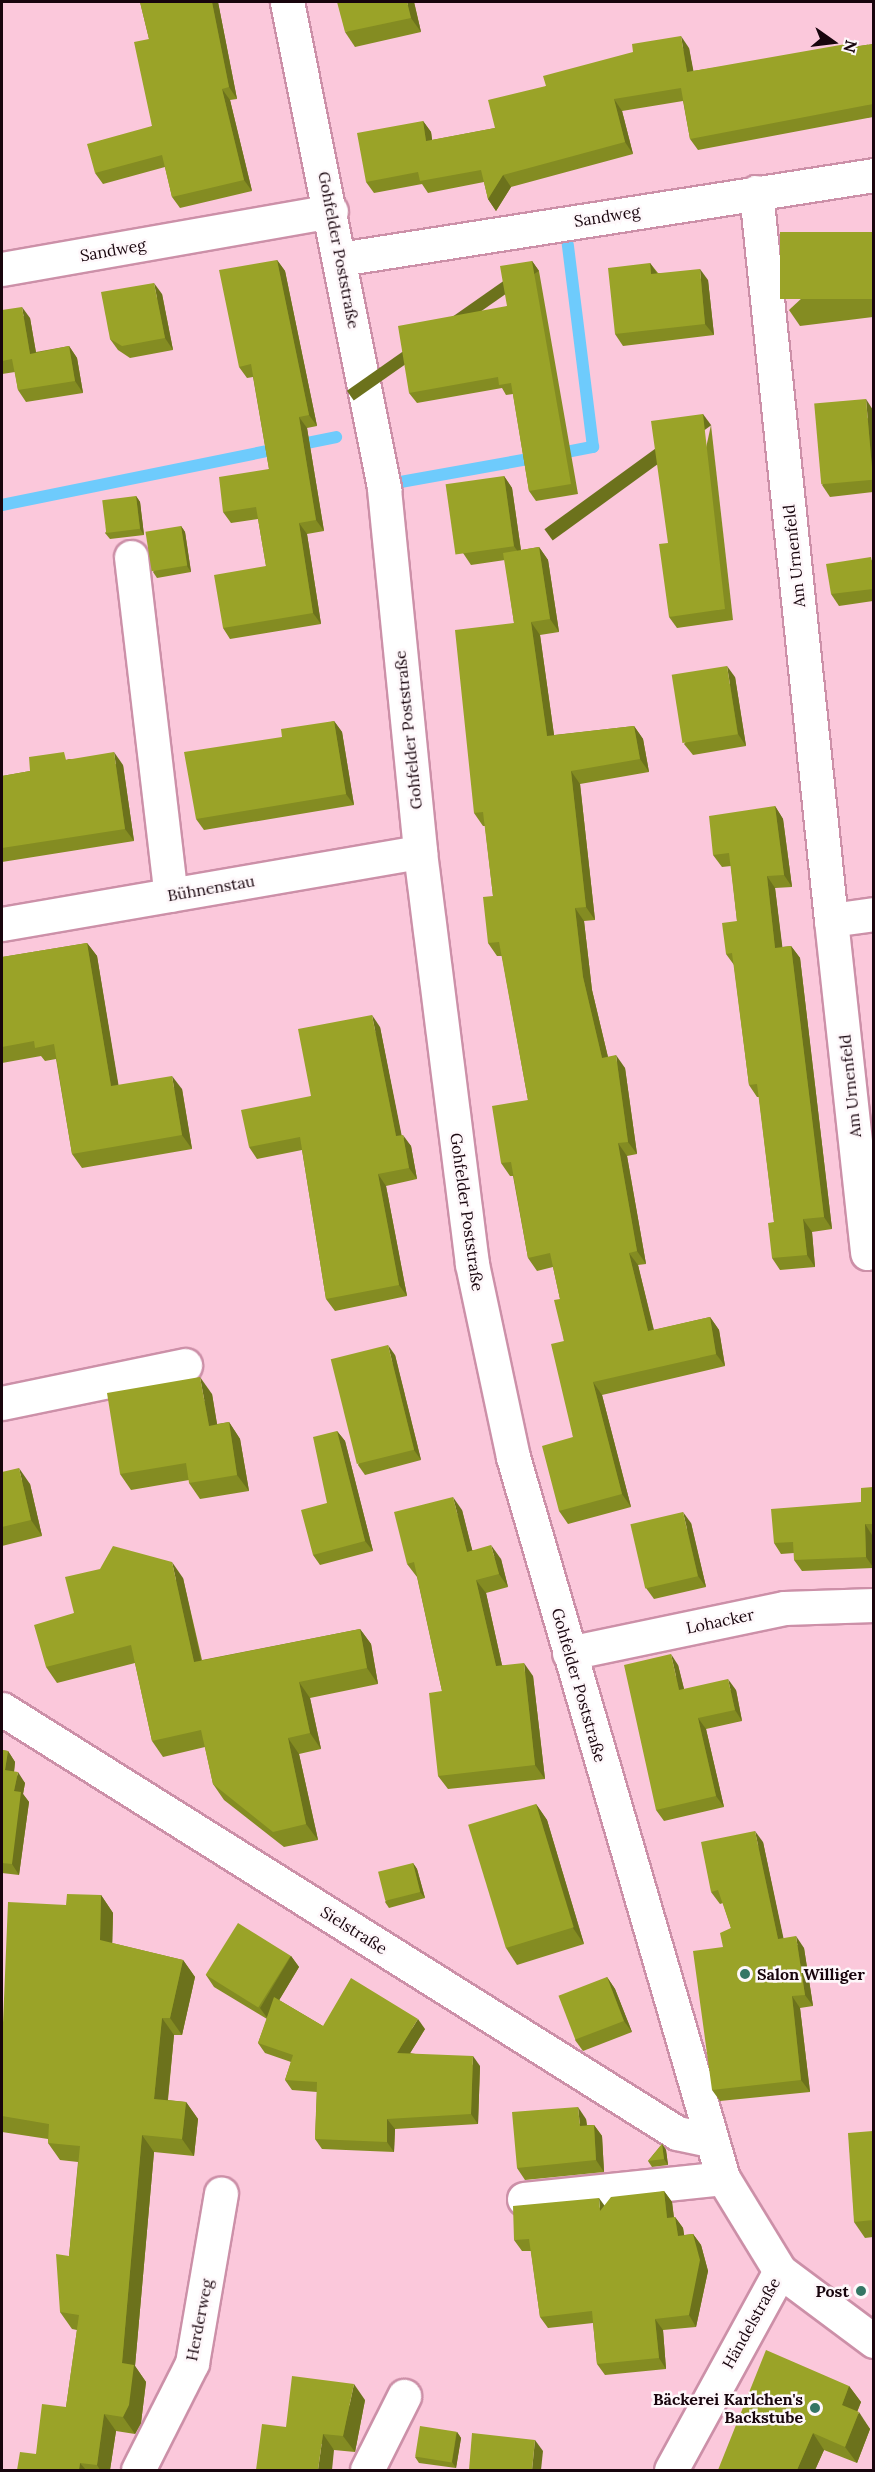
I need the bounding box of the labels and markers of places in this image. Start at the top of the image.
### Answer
place label: Salon Williger [757,1964,865,1984]
marker: Salon Williger [738,1967,752,1981]
place label: Post [816,2281,849,2301]
marker: Post [854,2284,868,2298]
place label: Bäckerei Karlchen's Backstube [653,2389,803,2427]
marker: Bäckerei Karlchen's Backstube [808,2401,822,2415]

